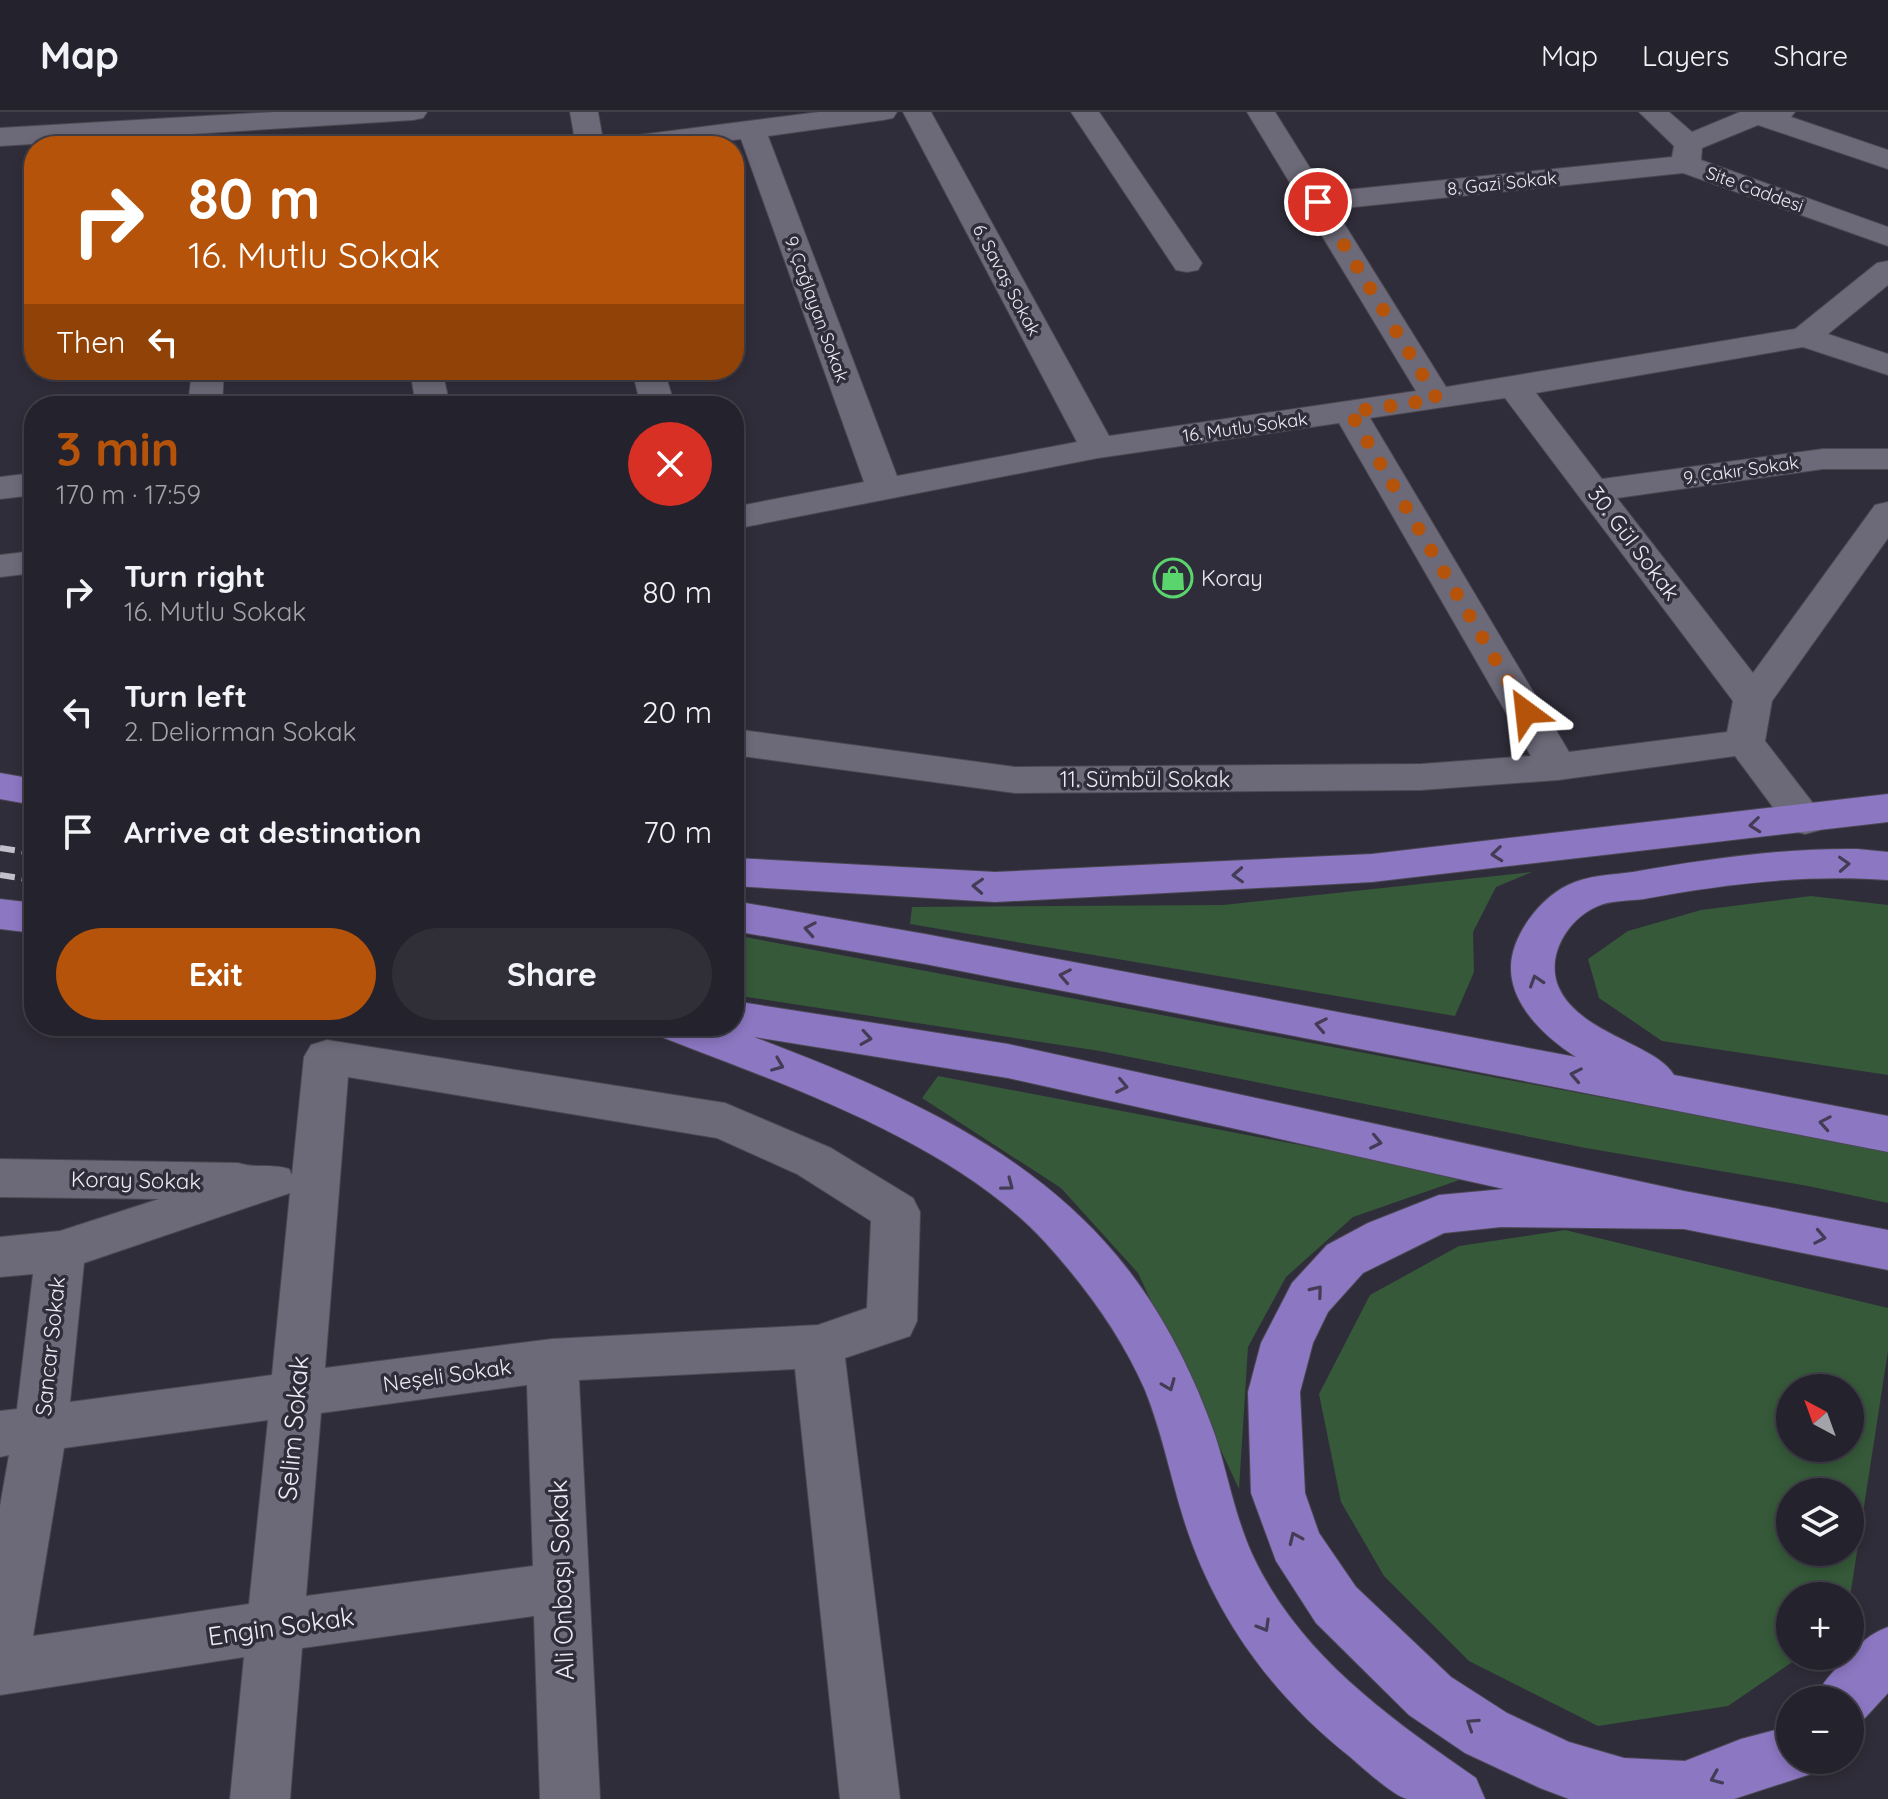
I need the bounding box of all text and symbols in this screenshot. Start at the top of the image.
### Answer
text: Map [40,31,119,79]
text: Map [1541,38,1598,73]
text: Layers [1642,38,1729,73]
text: Share [1773,38,1848,73]
street label: Site Caddesi [1703,161,1807,217]
text: 80 m [188,163,320,233]
street label: 8. Gazi Sokak [1446,166,1558,200]
icon: right [56,168,160,272]
pin [1284,168,1352,236]
icon: arrive [1296,180,1340,224]
street label: 6. Savaş Sokak [968,220,1046,340]
text: 16. Mutlu Sokak [188,232,440,277]
street label: 9. Çağlayan Sokak [780,233,854,385]
icon: left [141,320,185,364]
text: Then [56,323,125,361]
street label: 16. Mutlu Sokak [1181,407,1309,447]
text: 3 min [56,418,179,478]
button: close [628,422,712,506]
street label: 9. Çakır Sokak [1682,450,1800,490]
text: 170 m · 17:59 [56,478,201,511]
street label: 30. Gül Sokak [1582,480,1686,606]
text: Turn right [124,557,265,595]
shop icon: Koray [1152,557,1194,599]
place label: Koray [1201,564,1263,592]
icon: right [56,570,100,614]
text: 80 m [642,573,712,611]
text: 16. Mutlu Sokak [124,595,306,628]
position arrow [1484,670,1568,754]
text: Turn left [124,677,247,715]
icon: left [56,690,100,734]
text: 20 m [642,693,712,731]
text: 2. Deliorman Sokak [124,715,356,748]
street label: 11. Sümbül Sokak [1060,765,1230,793]
icon: arrive [56,810,100,854]
text: Arrive at destination [124,813,422,851]
text: 70 m [643,813,712,851]
one-way arrow [1748,817,1761,834]
one-way arrow [1490,846,1503,863]
one-way arrow [1838,856,1851,873]
one-way arrow [1231,866,1244,883]
one-way arrow [971,877,984,894]
one-way arrow [803,921,816,938]
button: Exit [56,928,376,1020]
button: Share [392,928,712,1020]
one-way arrow [1059,968,1072,985]
one-way arrow [1529,975,1545,988]
one-way arrow [1314,1018,1327,1035]
one-way arrow [859,1029,873,1046]
one-way arrow [770,1055,784,1072]
one-way arrow [1569,1067,1583,1084]
one-way arrow [1114,1077,1128,1094]
one-way arrow [1818,1115,1832,1132]
one-way arrow [1368,1133,1382,1150]
street label: Koray Sokak [71,1165,201,1195]
one-way arrow [999,1176,1014,1190]
one-way arrow [1813,1228,1826,1245]
street label: Sancar Sokak [29,1275,71,1417]
one-way arrow [1307,1286,1322,1301]
street label: Neşeli Sokak [381,1352,513,1398]
street label: Selim Sokak [270,1354,316,1502]
north arrow [1776,1374,1864,1462]
map controls [1776,1374,1864,1774]
one-way arrow [1159,1377,1176,1391]
button: layers [1776,1478,1864,1566]
street label: Ali Onbaşı Sokak [541,1479,581,1681]
one-way arrow [1289,1532,1305,1546]
button: + [1776,1582,1864,1670]
street label: Engin Sokak [206,1599,356,1653]
one-way arrow [1254,1617,1270,1632]
button: − [1776,1686,1864,1774]
one-way arrow [1466,1718,1481,1733]
one-way arrow [1710,1768,1724,1784]

